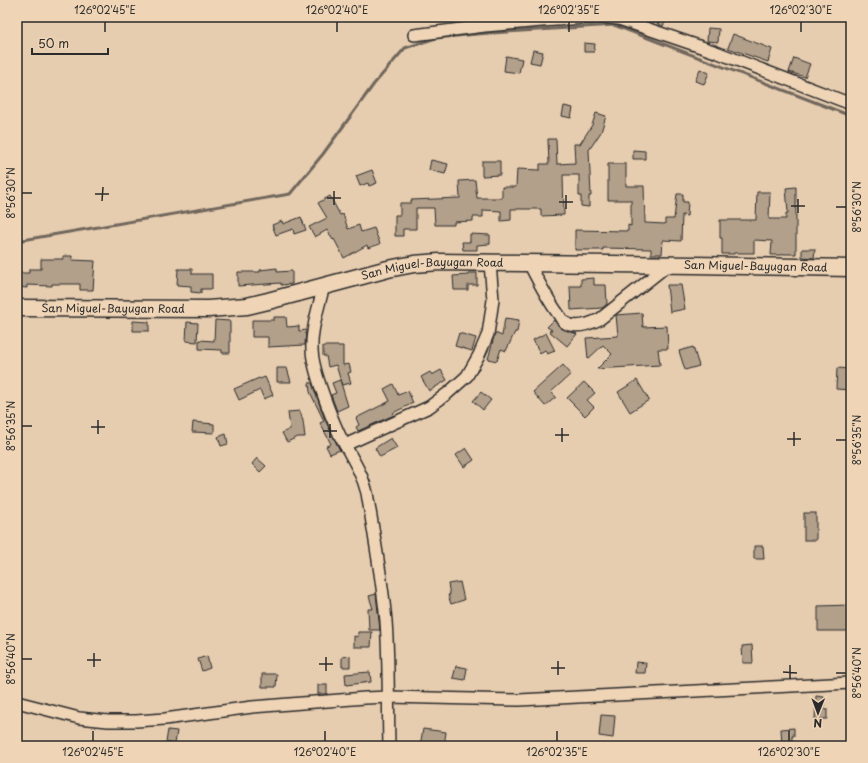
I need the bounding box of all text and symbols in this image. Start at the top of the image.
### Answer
text: 126°02'45"E [74,2,136,17]
text: 126°02'40"E [306,2,368,17]
text: 126°02'35"E [538,2,600,17]
text: 126°02'30"E [770,2,832,17]
scale bar [32,30,108,56]
text: 50 m [38,34,69,52]
text: 8°56'30"N [3,167,18,219]
text: 8°56'30"N [849,181,864,233]
street label: San Miguel-Bayugan Road [359,253,504,284]
street label: San Miguel-Bayugan Road [684,256,828,276]
street label: San Miguel-Bayugan Road [41,299,185,317]
text: 8°56'35"N [3,400,18,451]
text: 8°56'35"N [849,414,864,465]
text: 8°56'40"N [3,633,18,685]
text: 8°56'40"N [849,647,864,699]
north arrow [798,693,838,733]
text: N [813,715,822,732]
text: 126°02'45"E [62,744,124,759]
text: 126°02'40"E [294,744,356,759]
text: 126°02'35"E [526,744,588,759]
text: 126°02'30"E [758,744,820,759]

